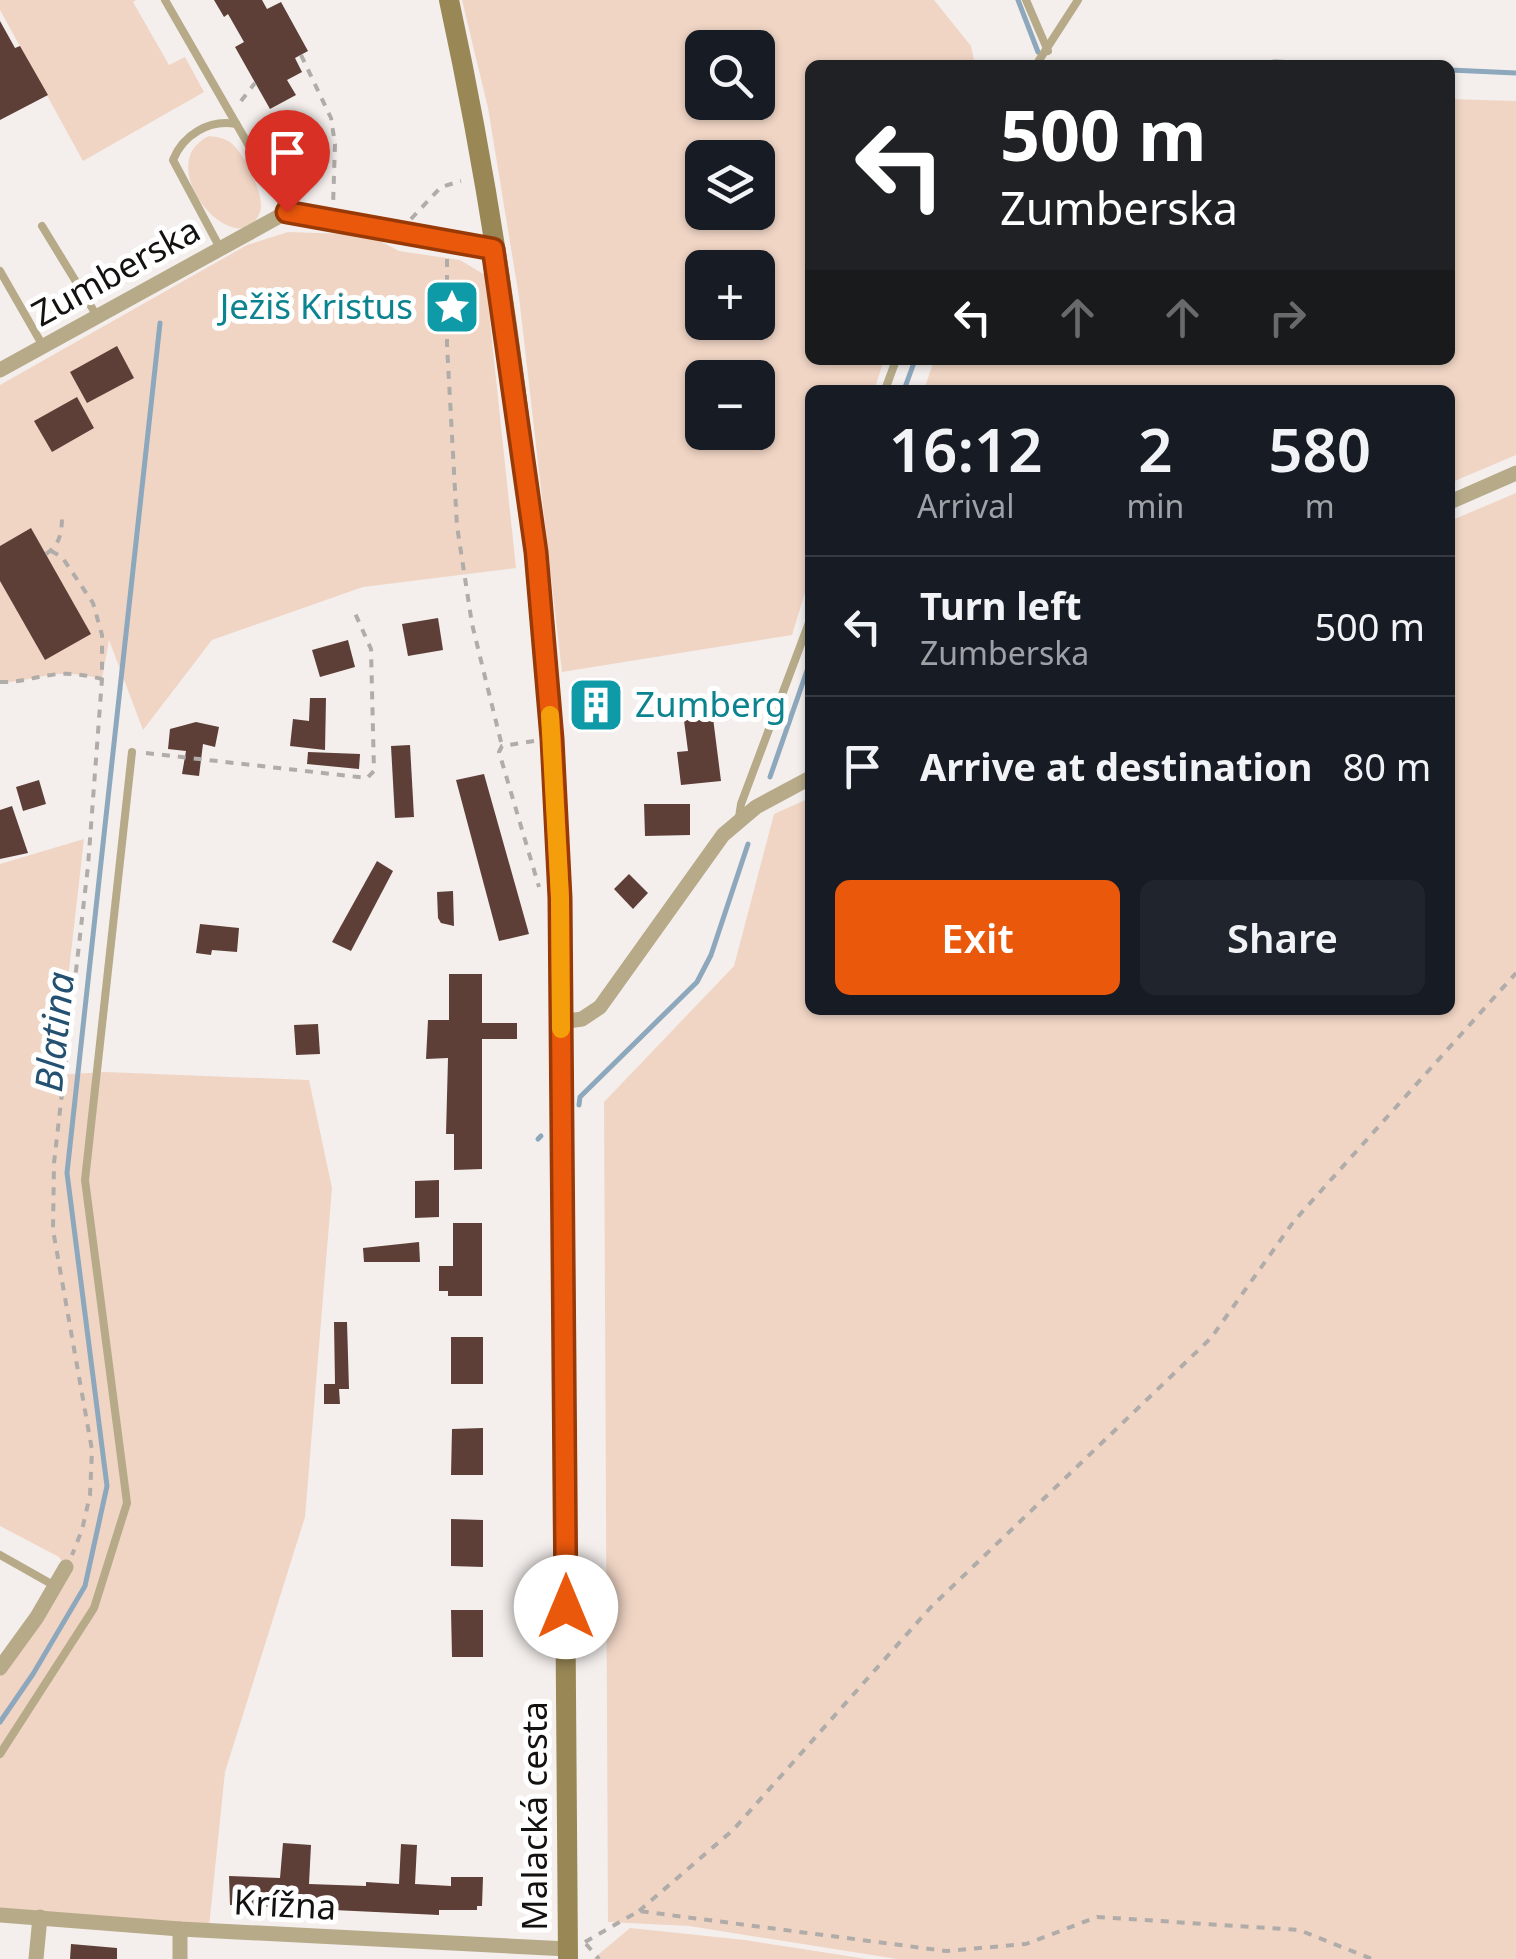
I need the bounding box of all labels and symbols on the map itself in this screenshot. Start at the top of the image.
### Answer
pin [245,110,330,213]
street label: Zumberska [23,205,208,336]
place icon: Ježiš Kristus [422,277,482,337]
place label: Ježiš Kristus [217,282,413,329]
building icon: Zumberg [566,675,626,735]
place label: Zumberg [635,680,786,727]
water label: Blatina [21,969,85,1094]
position arrow [514,1555,618,1659]
street label: Malacká cesta [510,1701,557,1931]
street label: Krížna [232,1877,338,1930]

